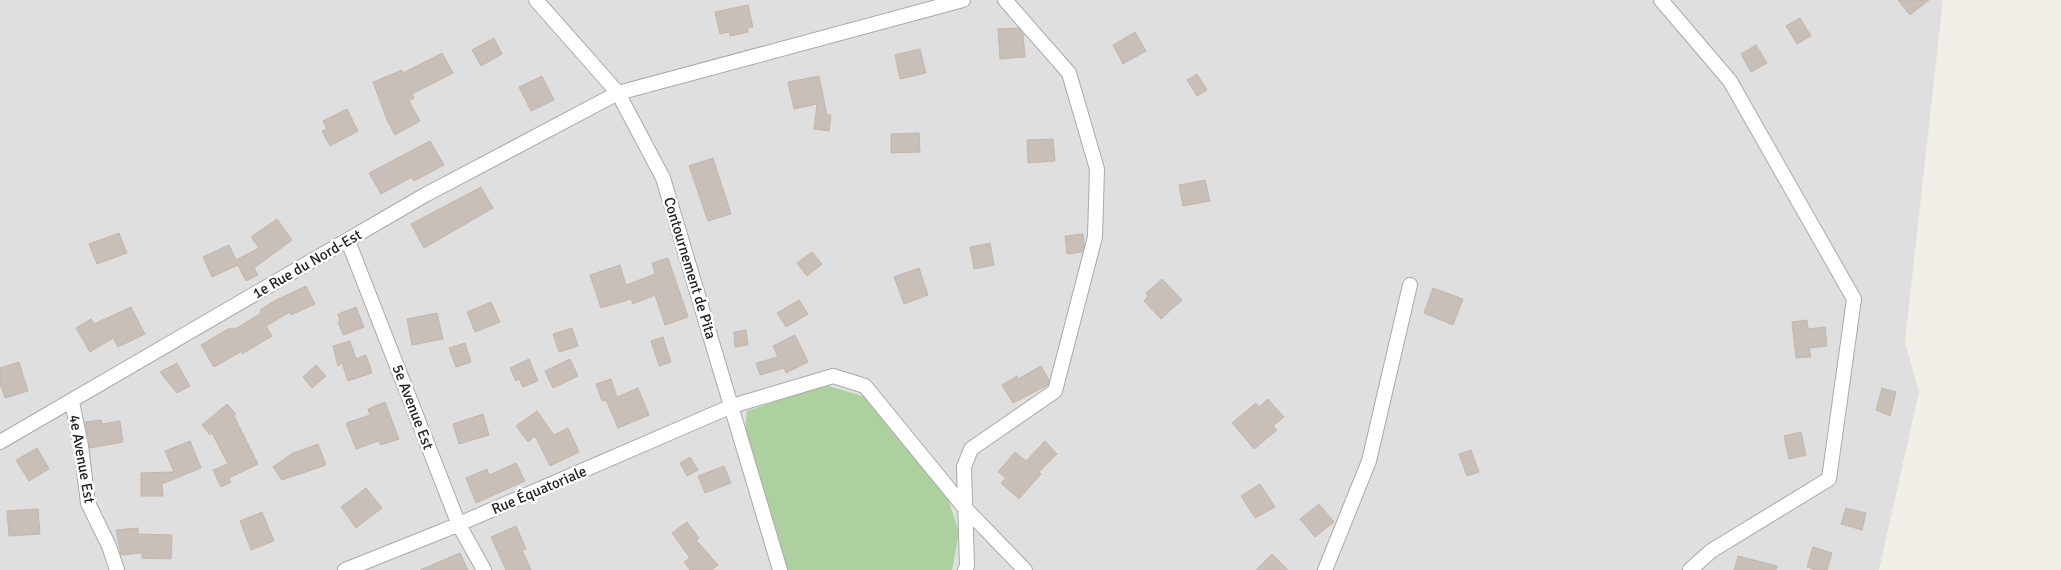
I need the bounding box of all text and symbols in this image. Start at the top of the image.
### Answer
street label: Contournement de Pita [660,195,720,341]
street label: 1e Rue du Nord-Est [249,225,365,303]
street label: 5e Avenue Est [389,362,437,452]
street label: 4e Avenue Est [65,413,99,505]
street label: Rue Équatoriale [488,461,589,518]

